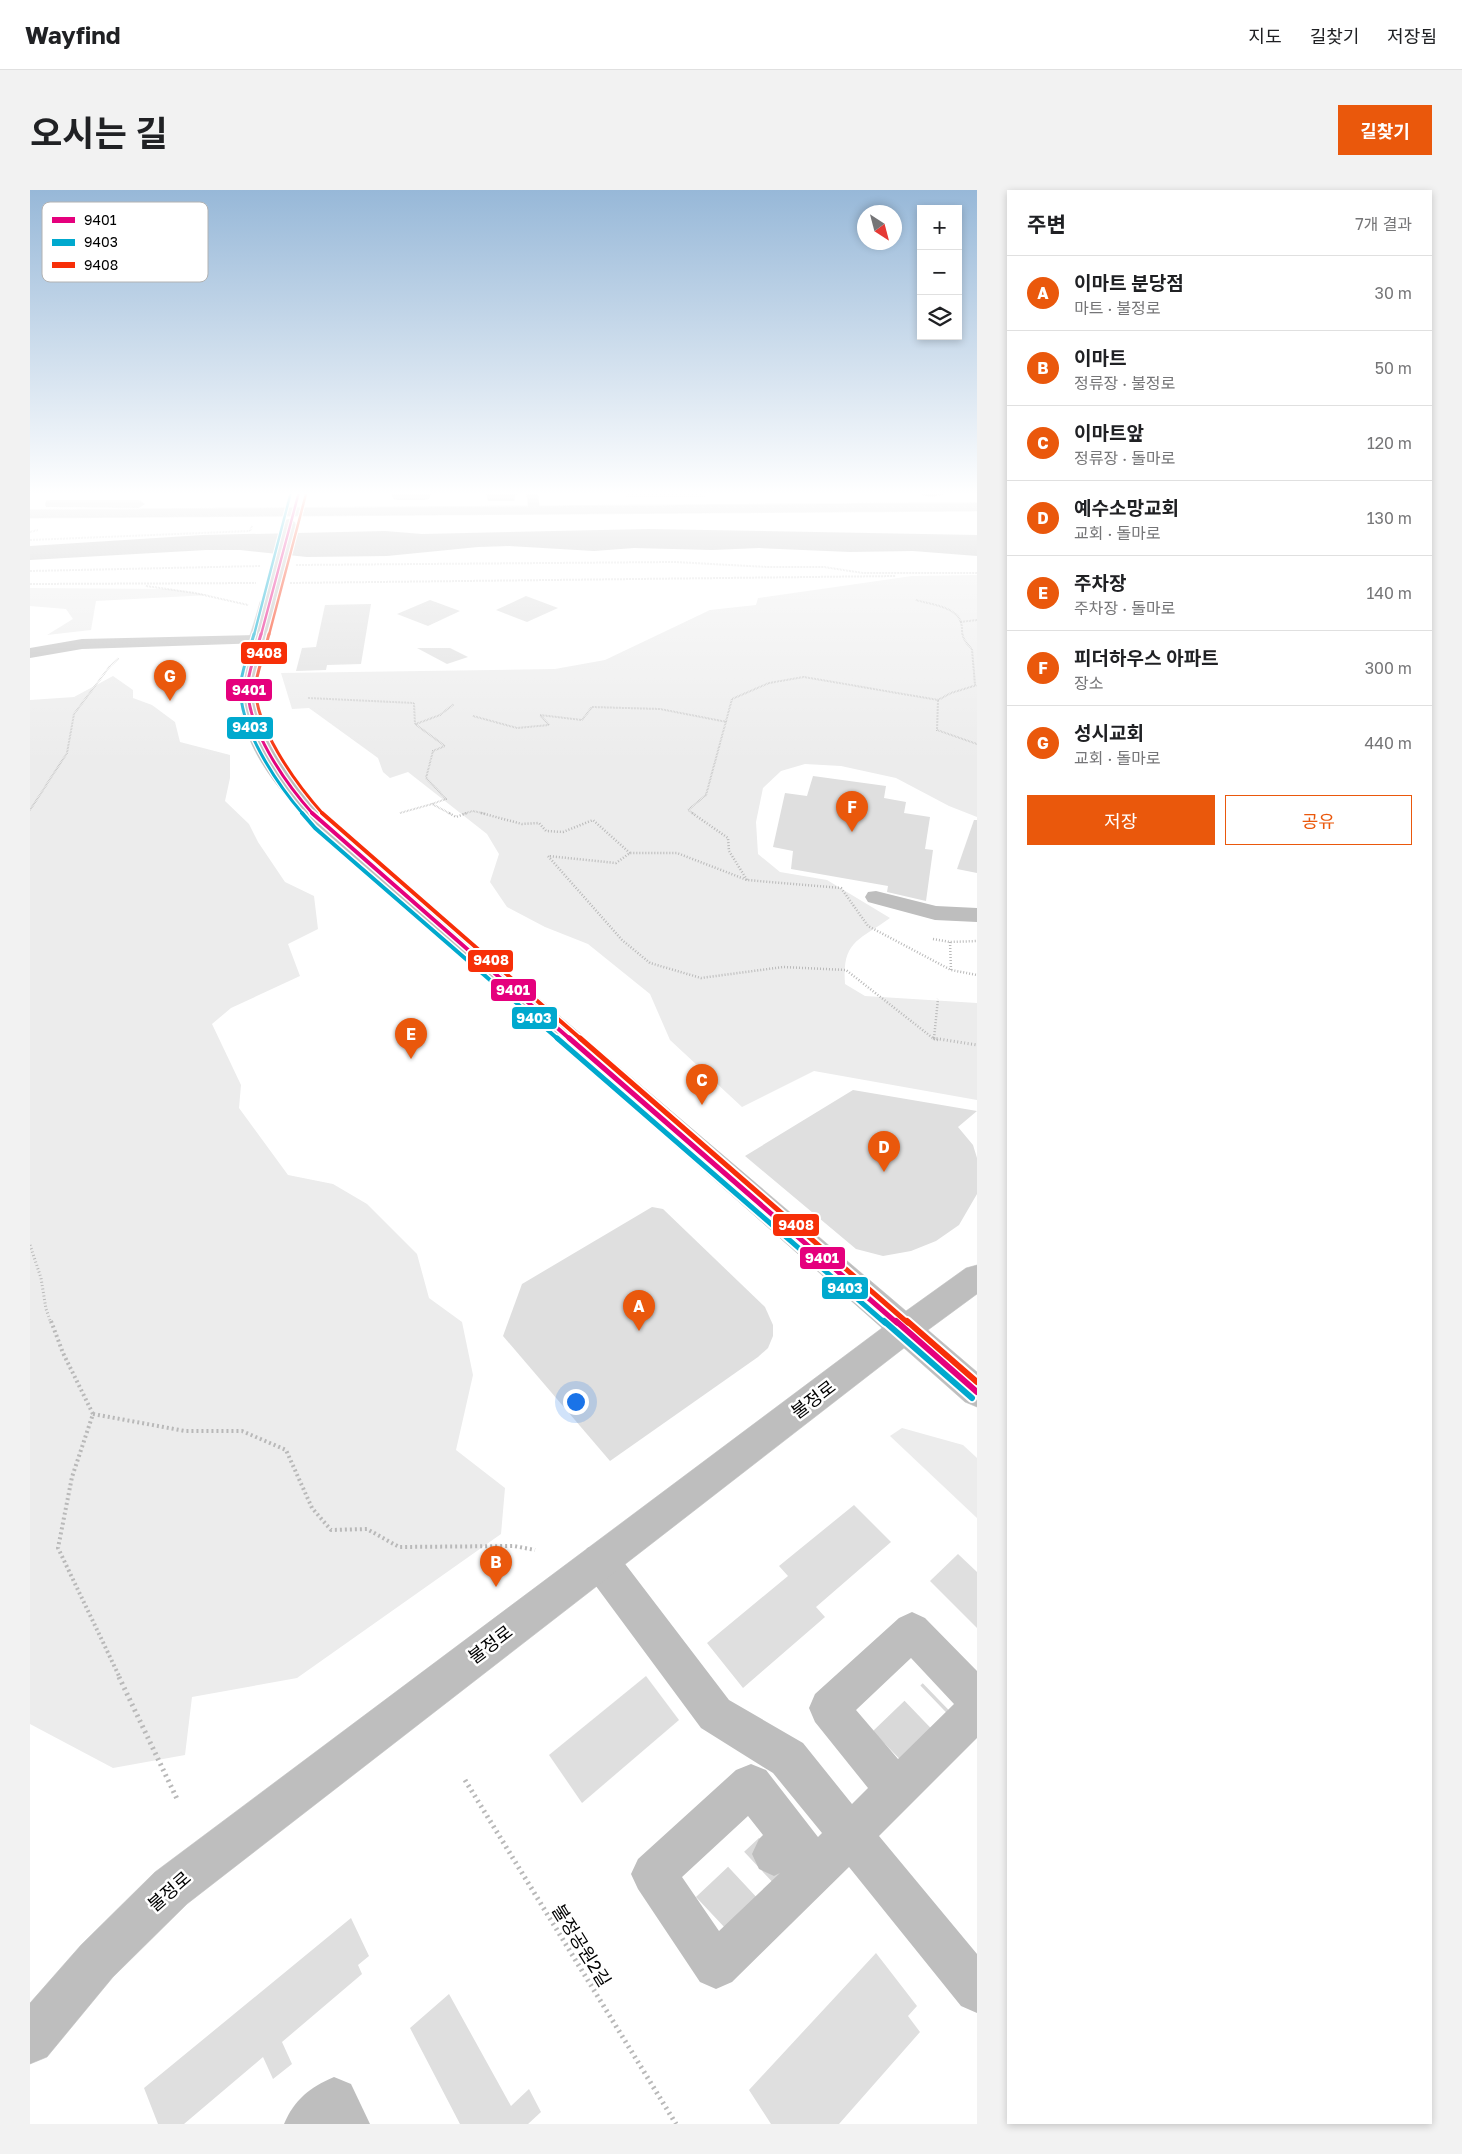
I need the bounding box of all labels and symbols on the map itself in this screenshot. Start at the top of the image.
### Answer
legend [42,202,208,282]
north arrow [857,205,902,250]
text: 9401 [84,211,117,228]
text: 9403 [84,233,118,250]
text: 9408 [84,256,118,273]
line badge: 9408 [240,641,288,665]
text: 9408 [246,644,282,661]
pin: G [154,660,186,701]
line badge: 9401 [225,678,273,702]
text: 9401 [232,681,266,698]
line badge: 9403 [226,716,274,740]
text: 9403 [232,718,268,735]
pin: F [836,791,868,832]
line badge: 9408 [467,949,514,973]
text: 9408 [473,951,509,968]
line badge: 9401 [490,978,537,1002]
text: 9401 [496,981,530,998]
line badge: 9403 [511,1006,558,1030]
text: 9403 [516,1009,552,1026]
pin: E [395,1018,427,1059]
pin: C [686,1064,718,1105]
pin: D [868,1131,900,1172]
line badge: 9408 [772,1213,820,1237]
text: 9408 [778,1216,814,1233]
line badge: 9401 [799,1246,846,1270]
text: 9401 [805,1249,839,1266]
line badge: 9403 [821,1276,869,1300]
text: 9403 [827,1279,863,1296]
pin: A [623,1290,655,1331]
street label: 불정로 [787,1375,839,1423]
your location [563,1389,589,1415]
pin: B [480,1546,512,1587]
street label: 불정로 [464,1620,516,1668]
street label: 불정로 [143,1866,195,1916]
street label: 불정공원2길 [548,1900,616,1990]

